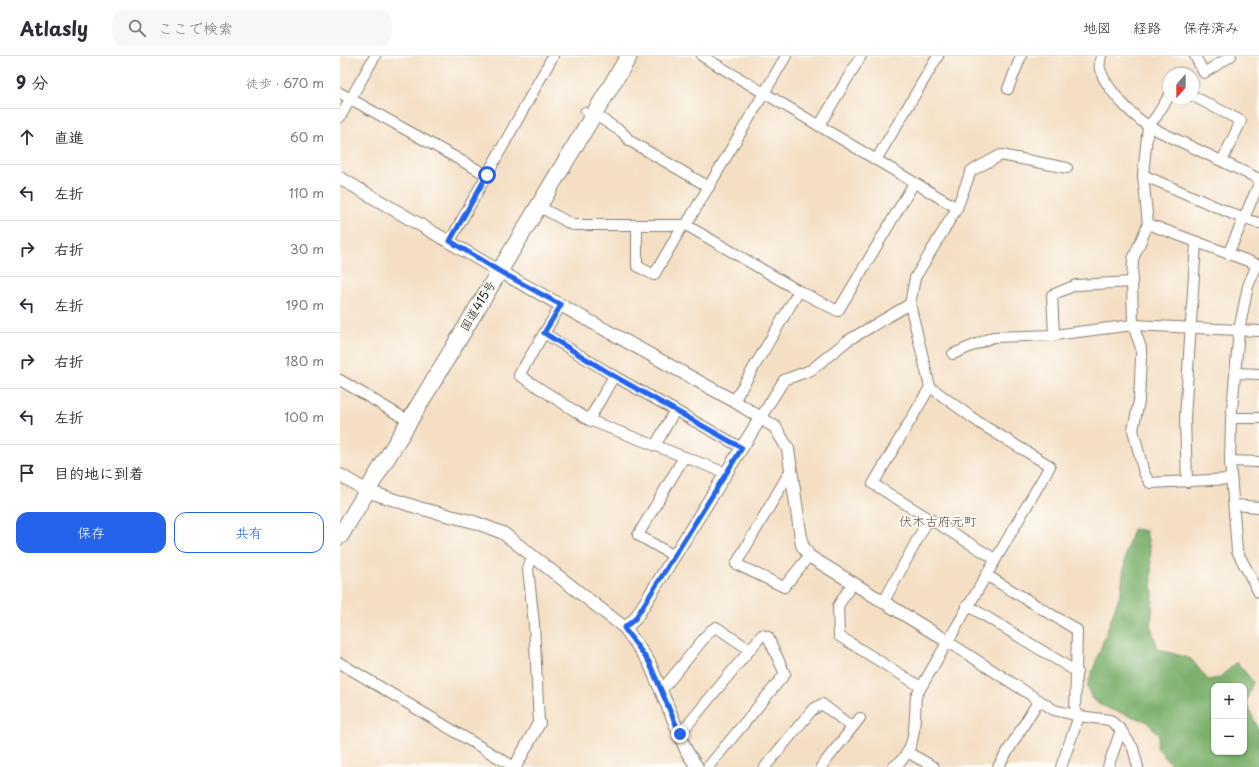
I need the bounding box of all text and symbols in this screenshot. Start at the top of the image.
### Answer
search box [112,10,392,46]
text: Atlasly [20,14,88,42]
text: ここで検索 [158,16,233,39]
icon: search [126,17,148,39]
text: 地図 [1083,17,1111,38]
text: 経路 [1133,17,1161,38]
text: 保存済み [1183,17,1239,38]
north arrow [1163,68,1199,104]
text: 9 分 [16,69,48,95]
text: 徒歩 · 670 m [246,73,324,92]
text: 直進 [54,125,84,148]
icon: ahead [16,126,38,148]
text: 60 m [290,127,324,146]
route start [478,166,496,184]
text: 左折 [54,181,84,204]
icon: left [16,182,38,204]
text: 110 m [289,183,324,202]
text: 右折 [54,237,84,260]
icon: right [16,238,38,260]
text: 30 m [290,239,324,258]
street label: 国道415号 [455,277,499,334]
text: 左折 [54,293,84,316]
icon: left [16,294,38,316]
text: 190 m [285,295,324,314]
text: 右折 [54,349,84,372]
icon: right [16,350,38,372]
text: 180 m [285,351,324,370]
text: 左折 [54,405,84,428]
icon: left [16,406,38,428]
text: 100 m [284,407,324,426]
text: 目的地に到着 [54,461,144,484]
icon: arrive [16,462,38,484]
district label: 伏木古府元町 [899,511,977,530]
button: 保存 [16,512,166,553]
button: 共有 [174,512,324,553]
map controls [1211,683,1247,755]
button: + [1211,683,1247,719]
button: − [1211,719,1247,755]
route end [671,725,689,743]

